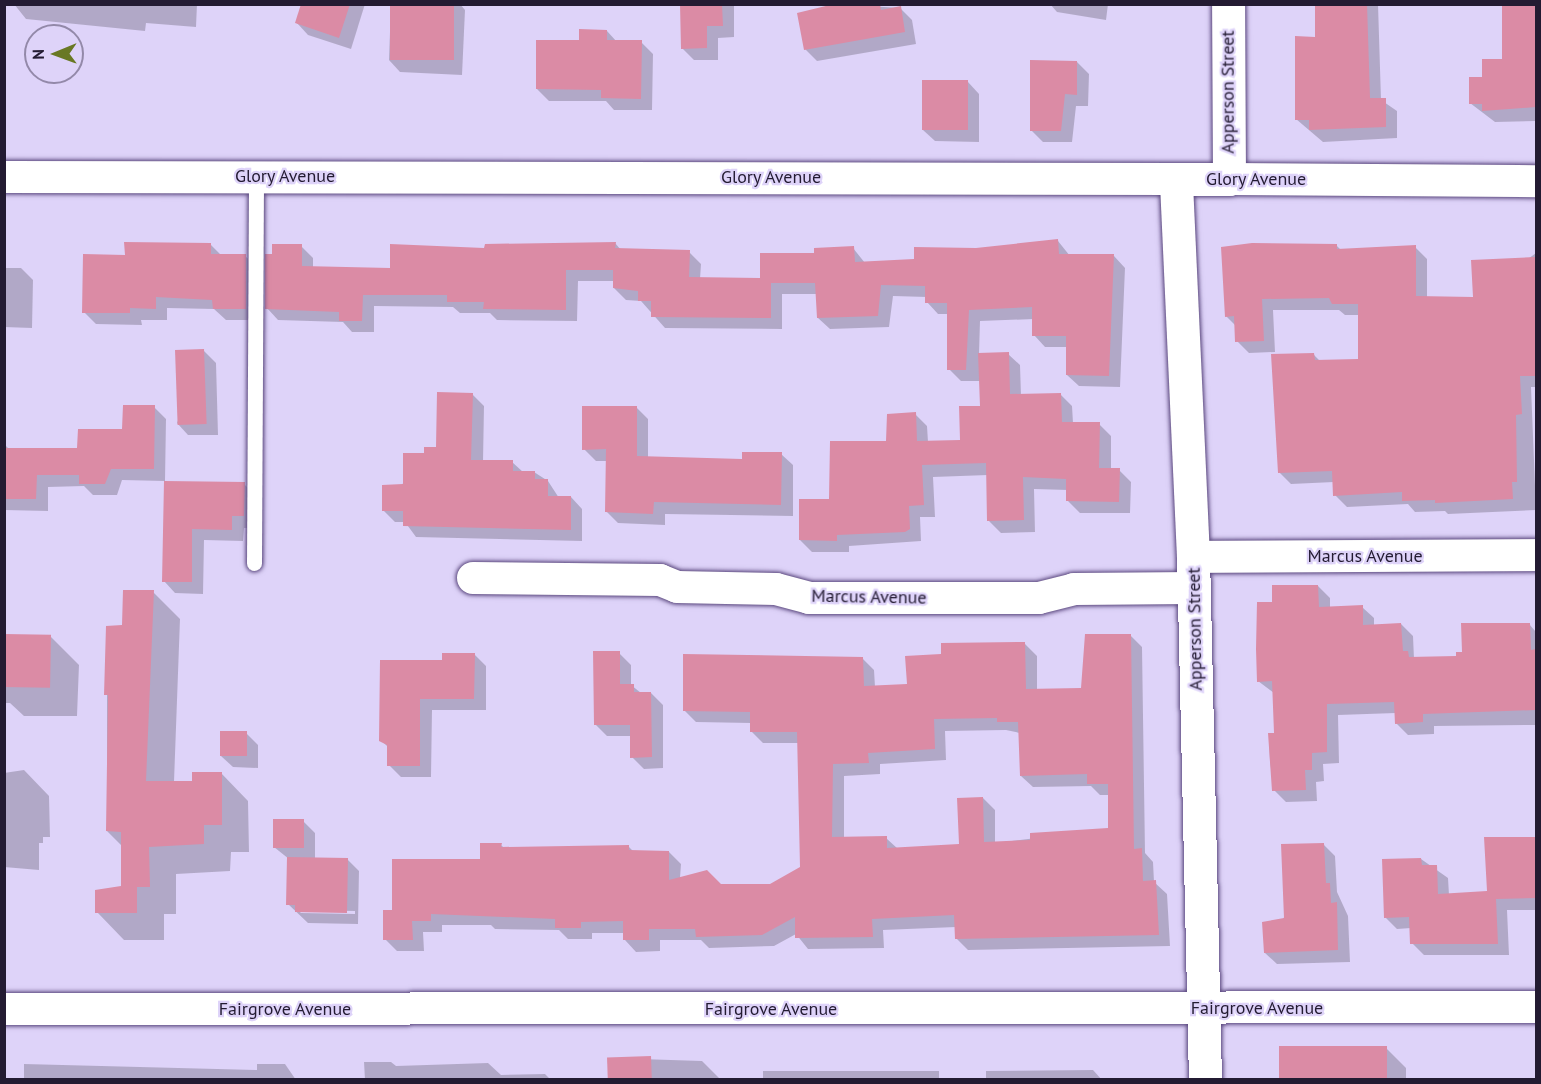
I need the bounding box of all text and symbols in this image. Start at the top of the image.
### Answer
north arrow [24,24,84,84]
street label: Apperson Street [1217,30,1239,154]
text: N [28,49,48,60]
street label: Glory Avenue [234,165,336,187]
street label: Glory Avenue [720,166,822,188]
street label: Glory Avenue [1205,168,1307,190]
street label: Marcus Avenue [1307,545,1423,567]
street label: Apperson Street [1183,567,1207,691]
street label: Marcus Avenue [811,585,927,609]
street label: Fairgrove Avenue [1190,997,1324,1019]
street label: Fairgrove Avenue [218,998,352,1020]
street label: Fairgrove Avenue [704,998,838,1020]

